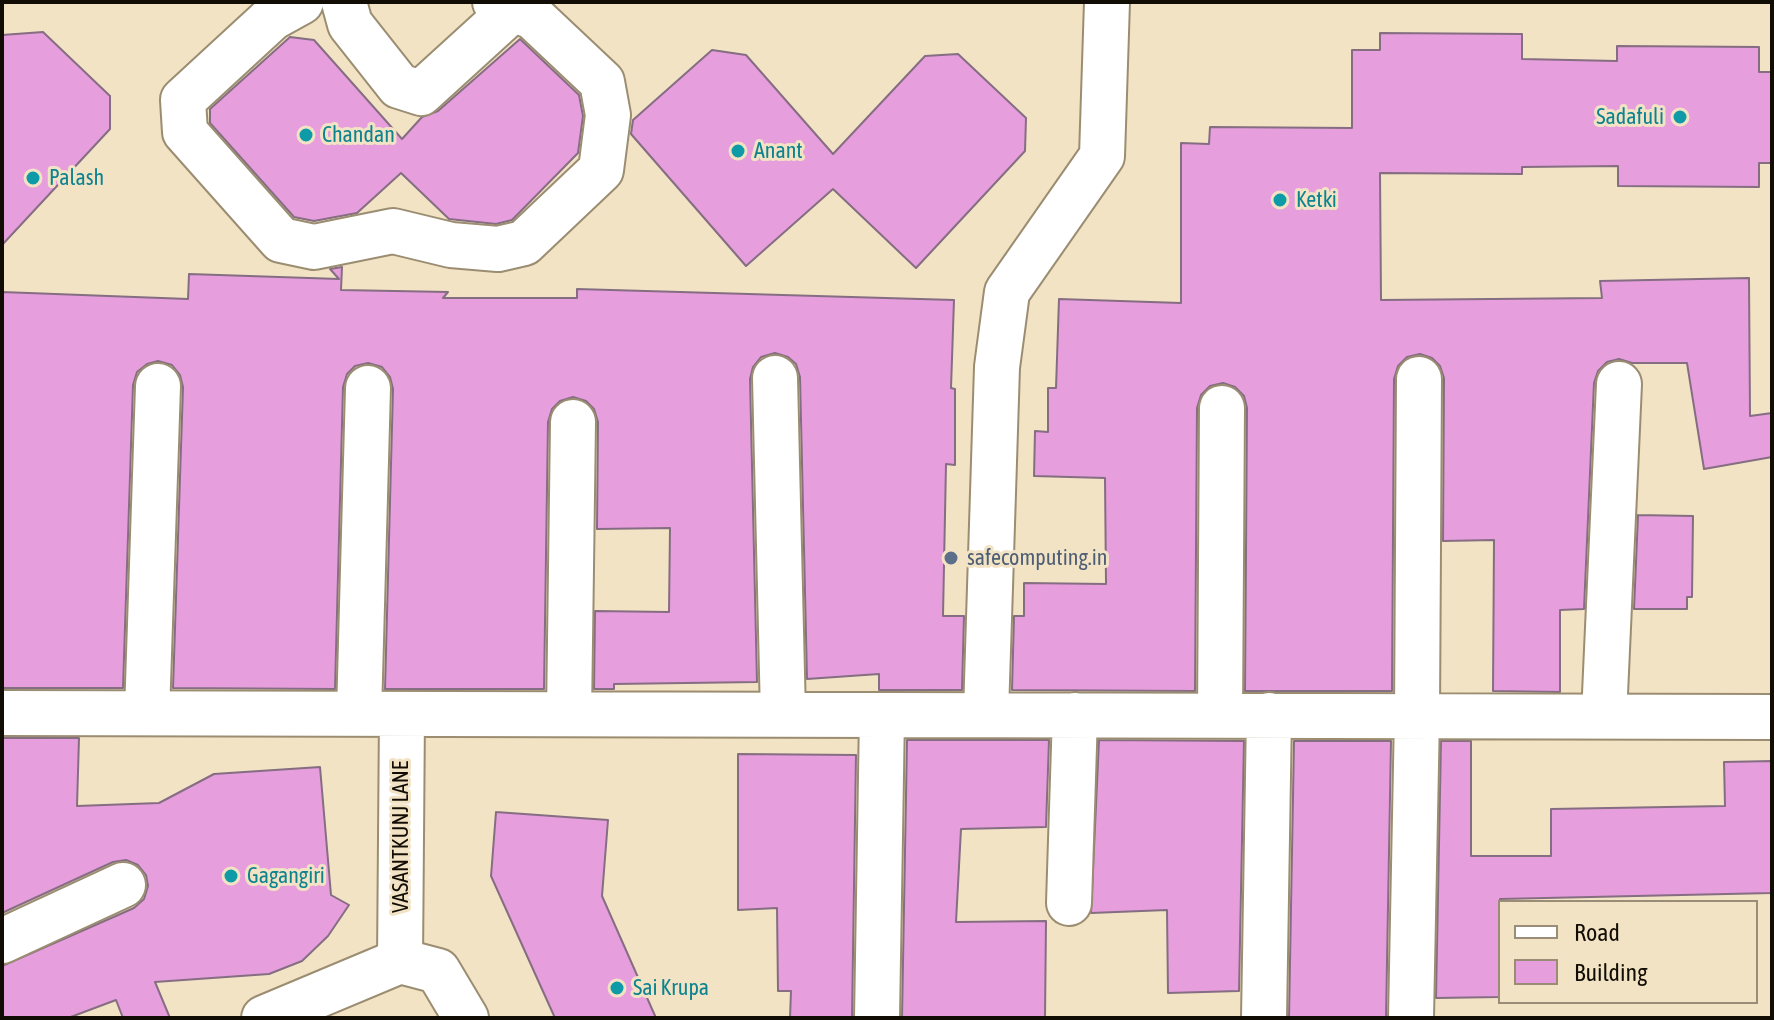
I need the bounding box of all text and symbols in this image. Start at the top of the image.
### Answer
place label: Sadafuli [1596,104,1664,130]
marker: Sadafuli [1671,108,1689,126]
place label: Chandan [322,122,395,148]
marker: Chandan [297,126,315,144]
place label: Anant [754,138,803,164]
marker: Anant [729,142,747,160]
place label: Palash [49,165,104,191]
marker: Palash [24,169,42,187]
place label: Ketki [1296,187,1337,213]
marker: Ketki [1271,191,1289,209]
place label: safecomputing.in [967,545,1107,571]
marker: safecomputing.in [942,549,960,567]
street label: VASANTKUNJ LANE [388,761,414,913]
place label: Gagangiri [247,863,325,889]
marker: Gagangiri [222,867,240,885]
legend [1498,900,1758,1004]
text: Road [1574,919,1620,946]
text: Building [1574,959,1647,986]
place label: Sai Krupa [633,975,709,1001]
marker: Sai Krupa [608,979,626,997]

